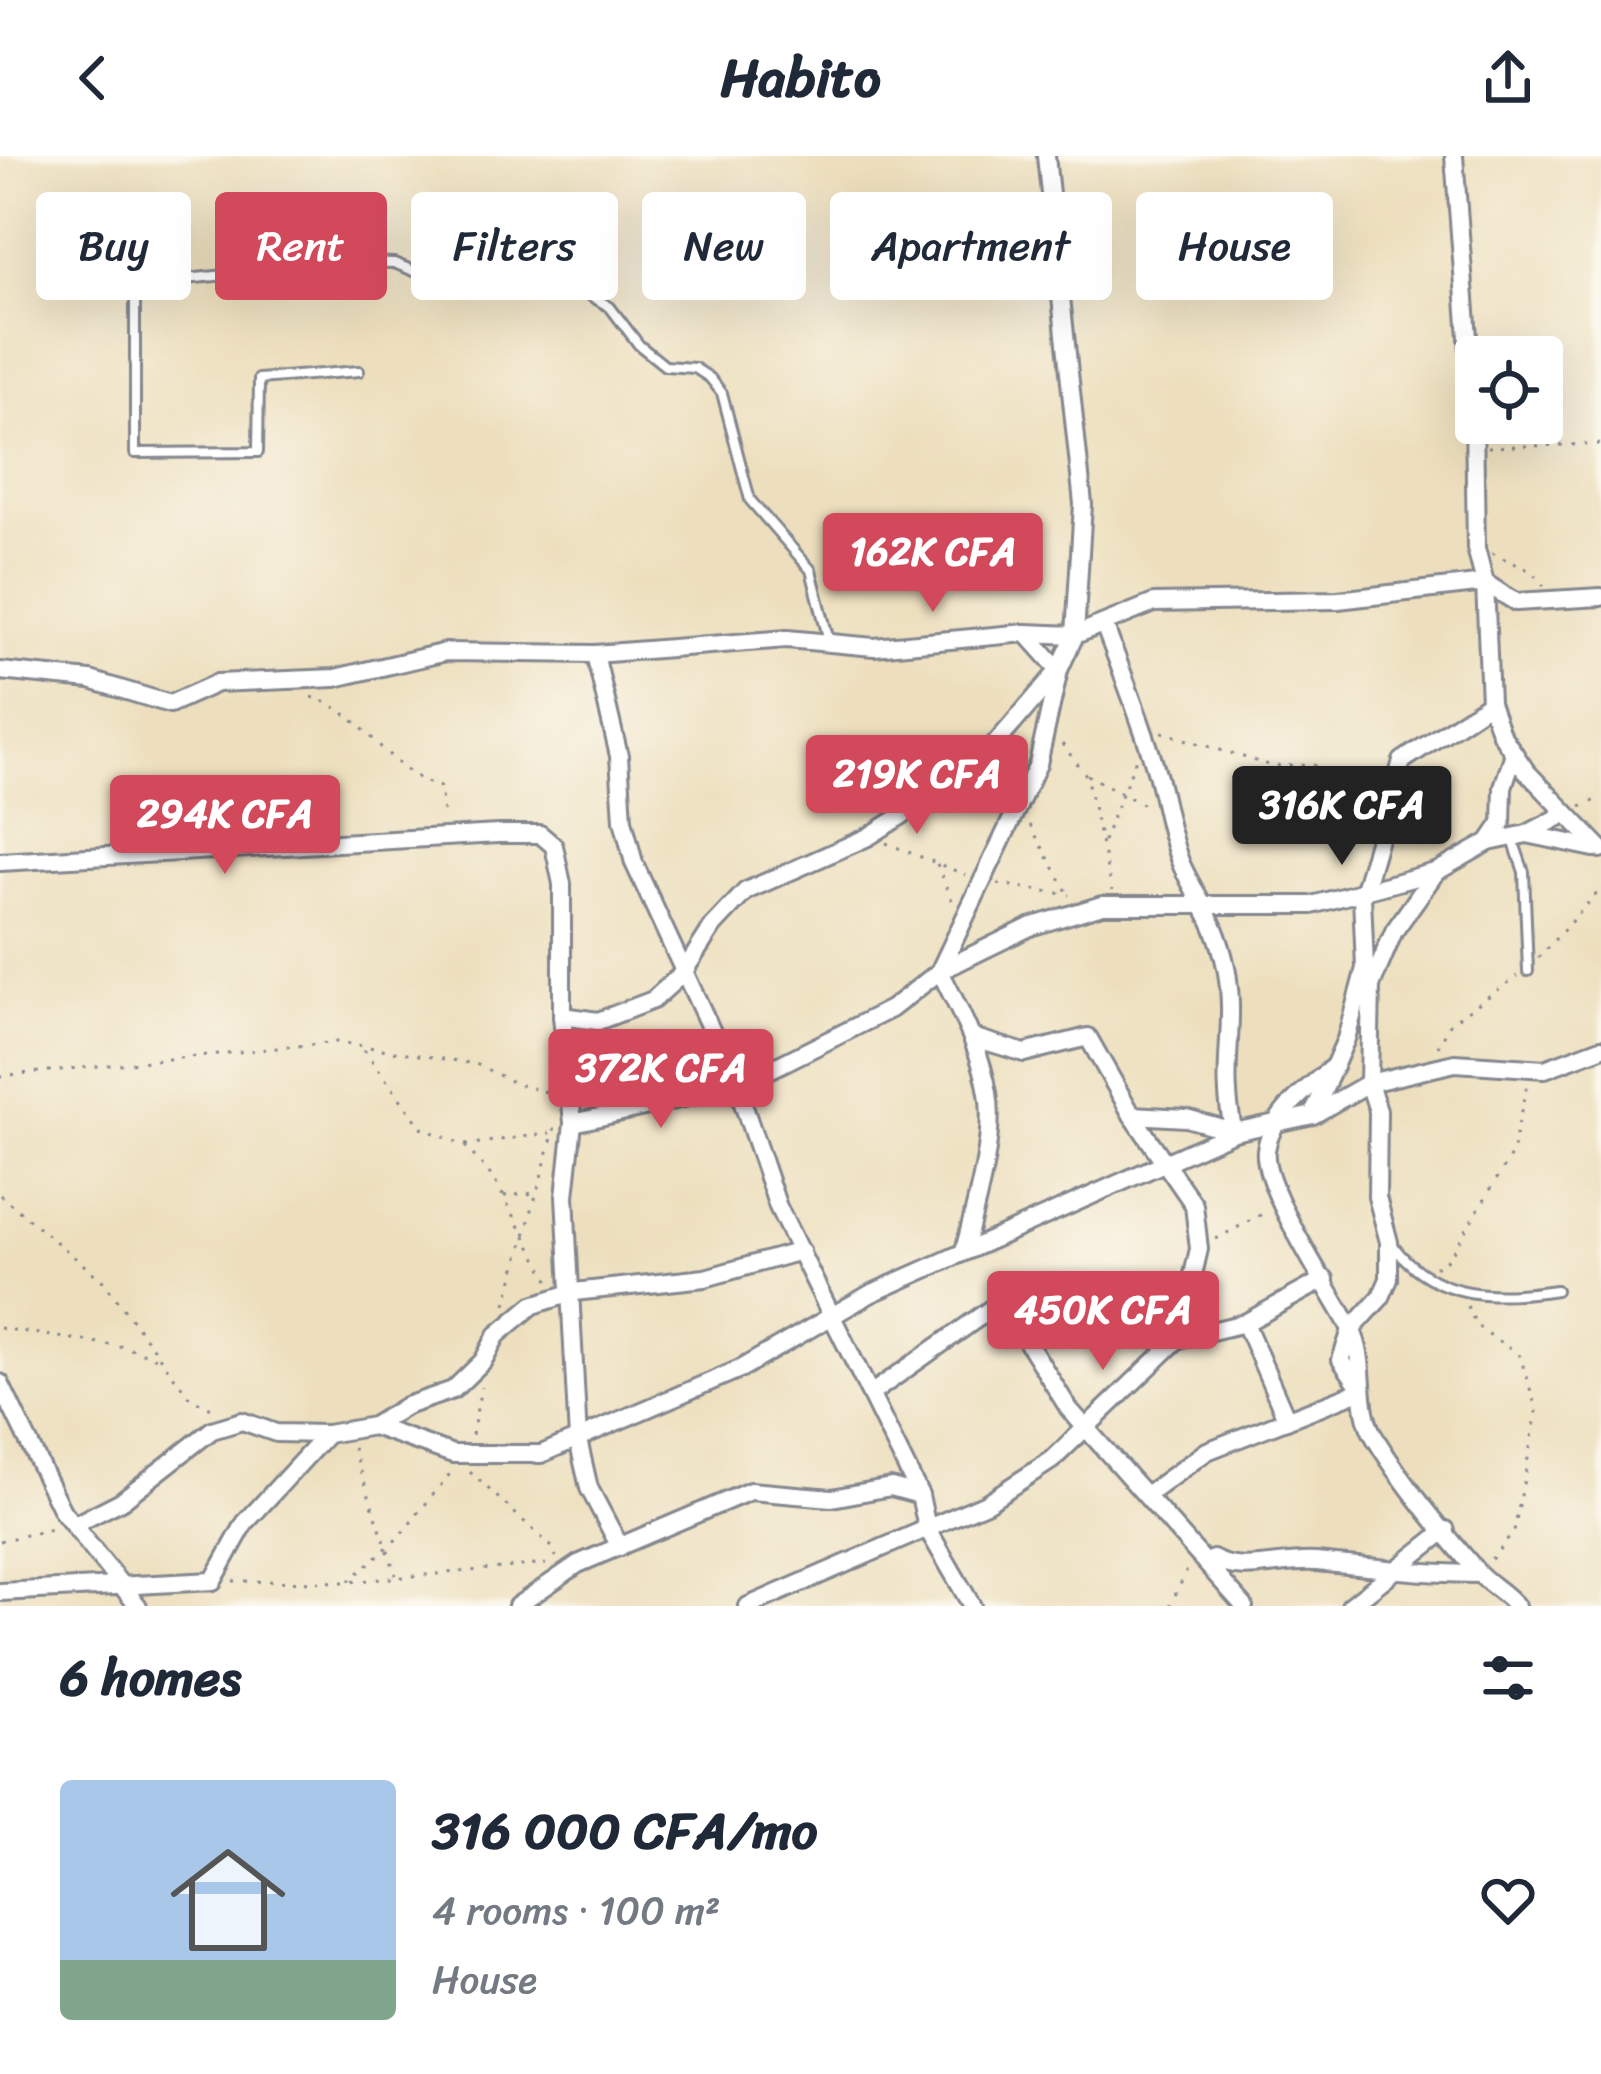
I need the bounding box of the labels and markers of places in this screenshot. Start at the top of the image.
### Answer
pin: 162K CFA [809,513,1057,615]
pin: 219K CFA [793,735,1041,837]
pin: 316K CFA [1218,766,1466,868]
pin: 294K CFA [101,775,349,877]
pin: 372K CFA [537,1029,785,1131]
pin: 450K CFA [979,1271,1227,1373]

